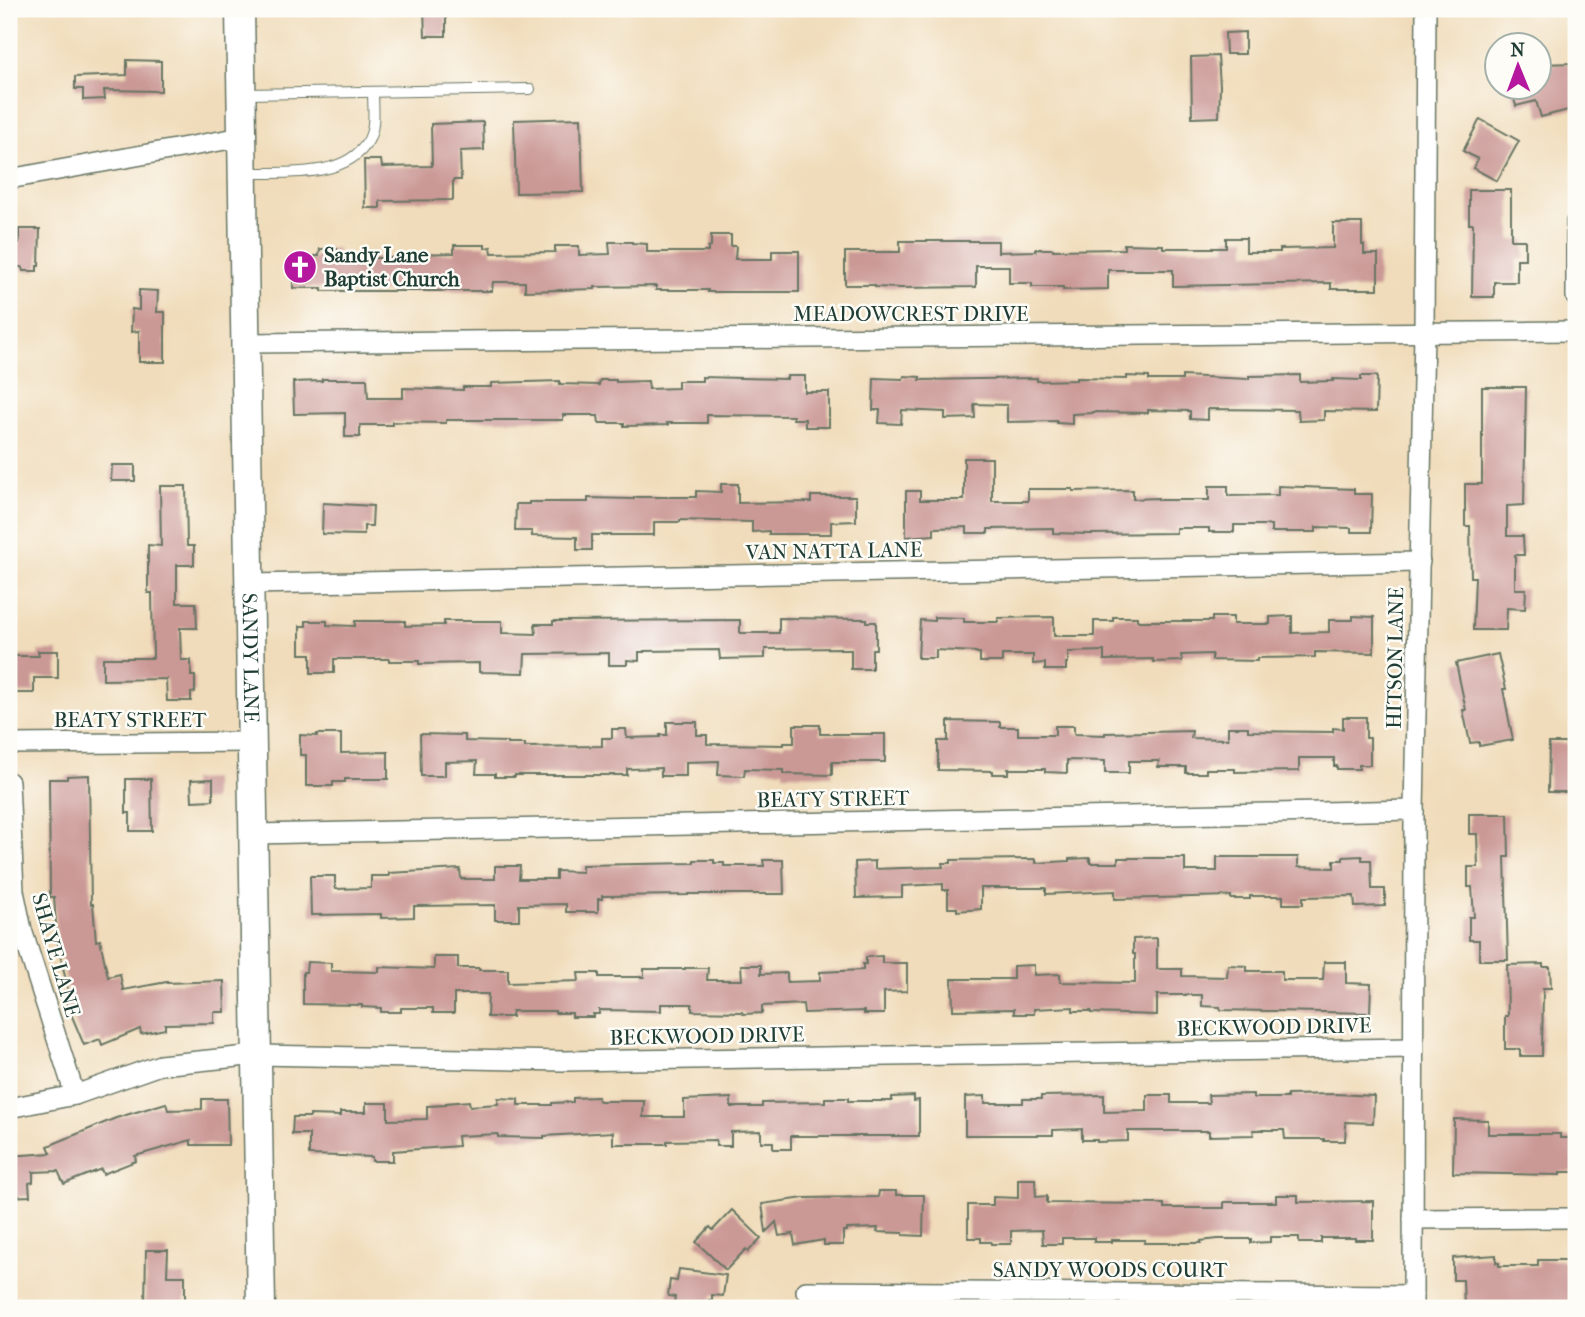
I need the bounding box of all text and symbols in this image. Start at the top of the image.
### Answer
north arrow [1484,32,1554,102]
text: N [1510,39,1526,61]
place label: Sandy Lane Baptist Church [324,243,460,291]
church icon: Sandy Lane Baptist Church [281,248,319,286]
street label: MEADOWCREST DRIVE [793,302,1029,326]
street label: VAN NATTA LANE [744,537,923,565]
street label: HITSON LANE [1382,587,1408,729]
street label: SANDY LANE [237,593,264,723]
street label: BEATY STREET [54,708,207,732]
street label: BEATY STREET [756,786,910,812]
street label: SHAYE LANE [27,890,85,1020]
street label: BECKWOOD DRIVE [1176,1013,1372,1041]
street label: BECKWOOD DRIVE [609,1022,805,1050]
street label: SANDY WOODS COURT [993,1258,1228,1282]

